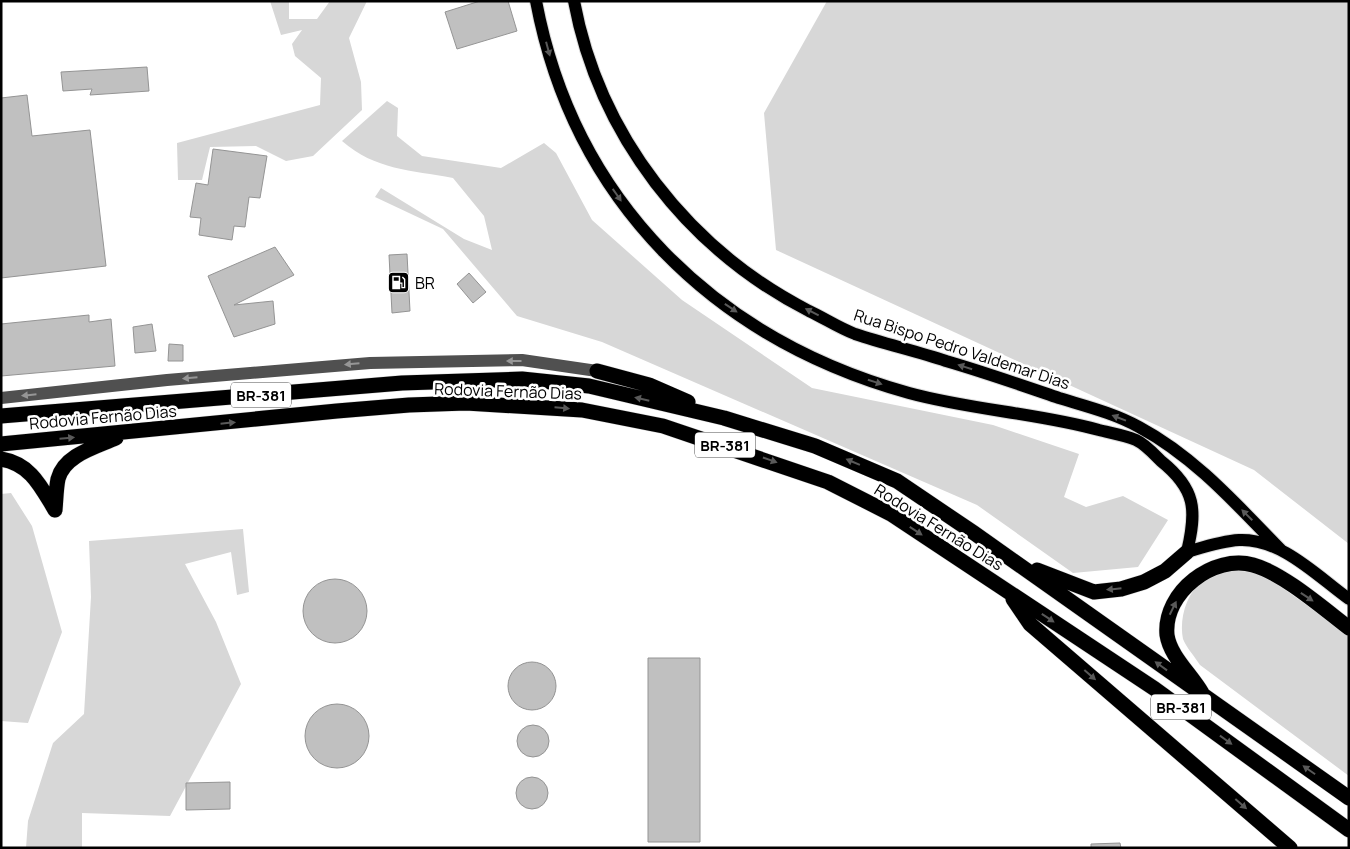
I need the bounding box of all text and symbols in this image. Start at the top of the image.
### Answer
one-way arrow [544,41,552,56]
one-way arrow [612,188,622,202]
fuel station icon: BR [387,271,411,295]
place label: BR [415,272,435,294]
one-way arrow [725,303,738,313]
street label: Rua Bispo Pedro Valdemar Dias [851,304,1073,394]
one-way arrow [805,308,819,316]
one-way arrow [506,357,522,365]
one-way arrow [344,361,360,369]
one-way arrow [957,362,972,370]
one-way arrow [182,374,198,382]
street label: Rodovia Fernão Dias [434,377,582,405]
one-way arrow [868,378,883,386]
road number: BR-381 [231,382,291,408]
one-way arrow [20,391,36,399]
one-way arrow [635,395,650,403]
street label: Rodovia Fernão Dias [28,400,178,434]
one-way arrow [555,405,571,413]
one-way arrow [1111,414,1126,422]
one-way arrow [221,419,237,427]
road number: BR-381 [695,432,755,458]
one-way arrow [60,434,76,442]
one-way arrow [763,457,778,465]
one-way arrow [845,458,860,466]
street label: Rodovia Fernão Dias [870,478,1008,576]
one-way arrow [1241,510,1253,522]
one-way arrow [909,526,923,536]
one-way arrow [1106,585,1122,593]
one-way arrow [1301,592,1314,602]
one-way arrow [1169,601,1177,615]
one-way arrow [1042,613,1055,623]
one-way arrow [1155,661,1168,672]
one-way arrow [1084,670,1097,681]
road number: BR-381 [1151,694,1211,720]
one-way arrow [1219,735,1233,745]
one-way arrow [1302,765,1316,775]
one-way arrow [1234,798,1247,809]

